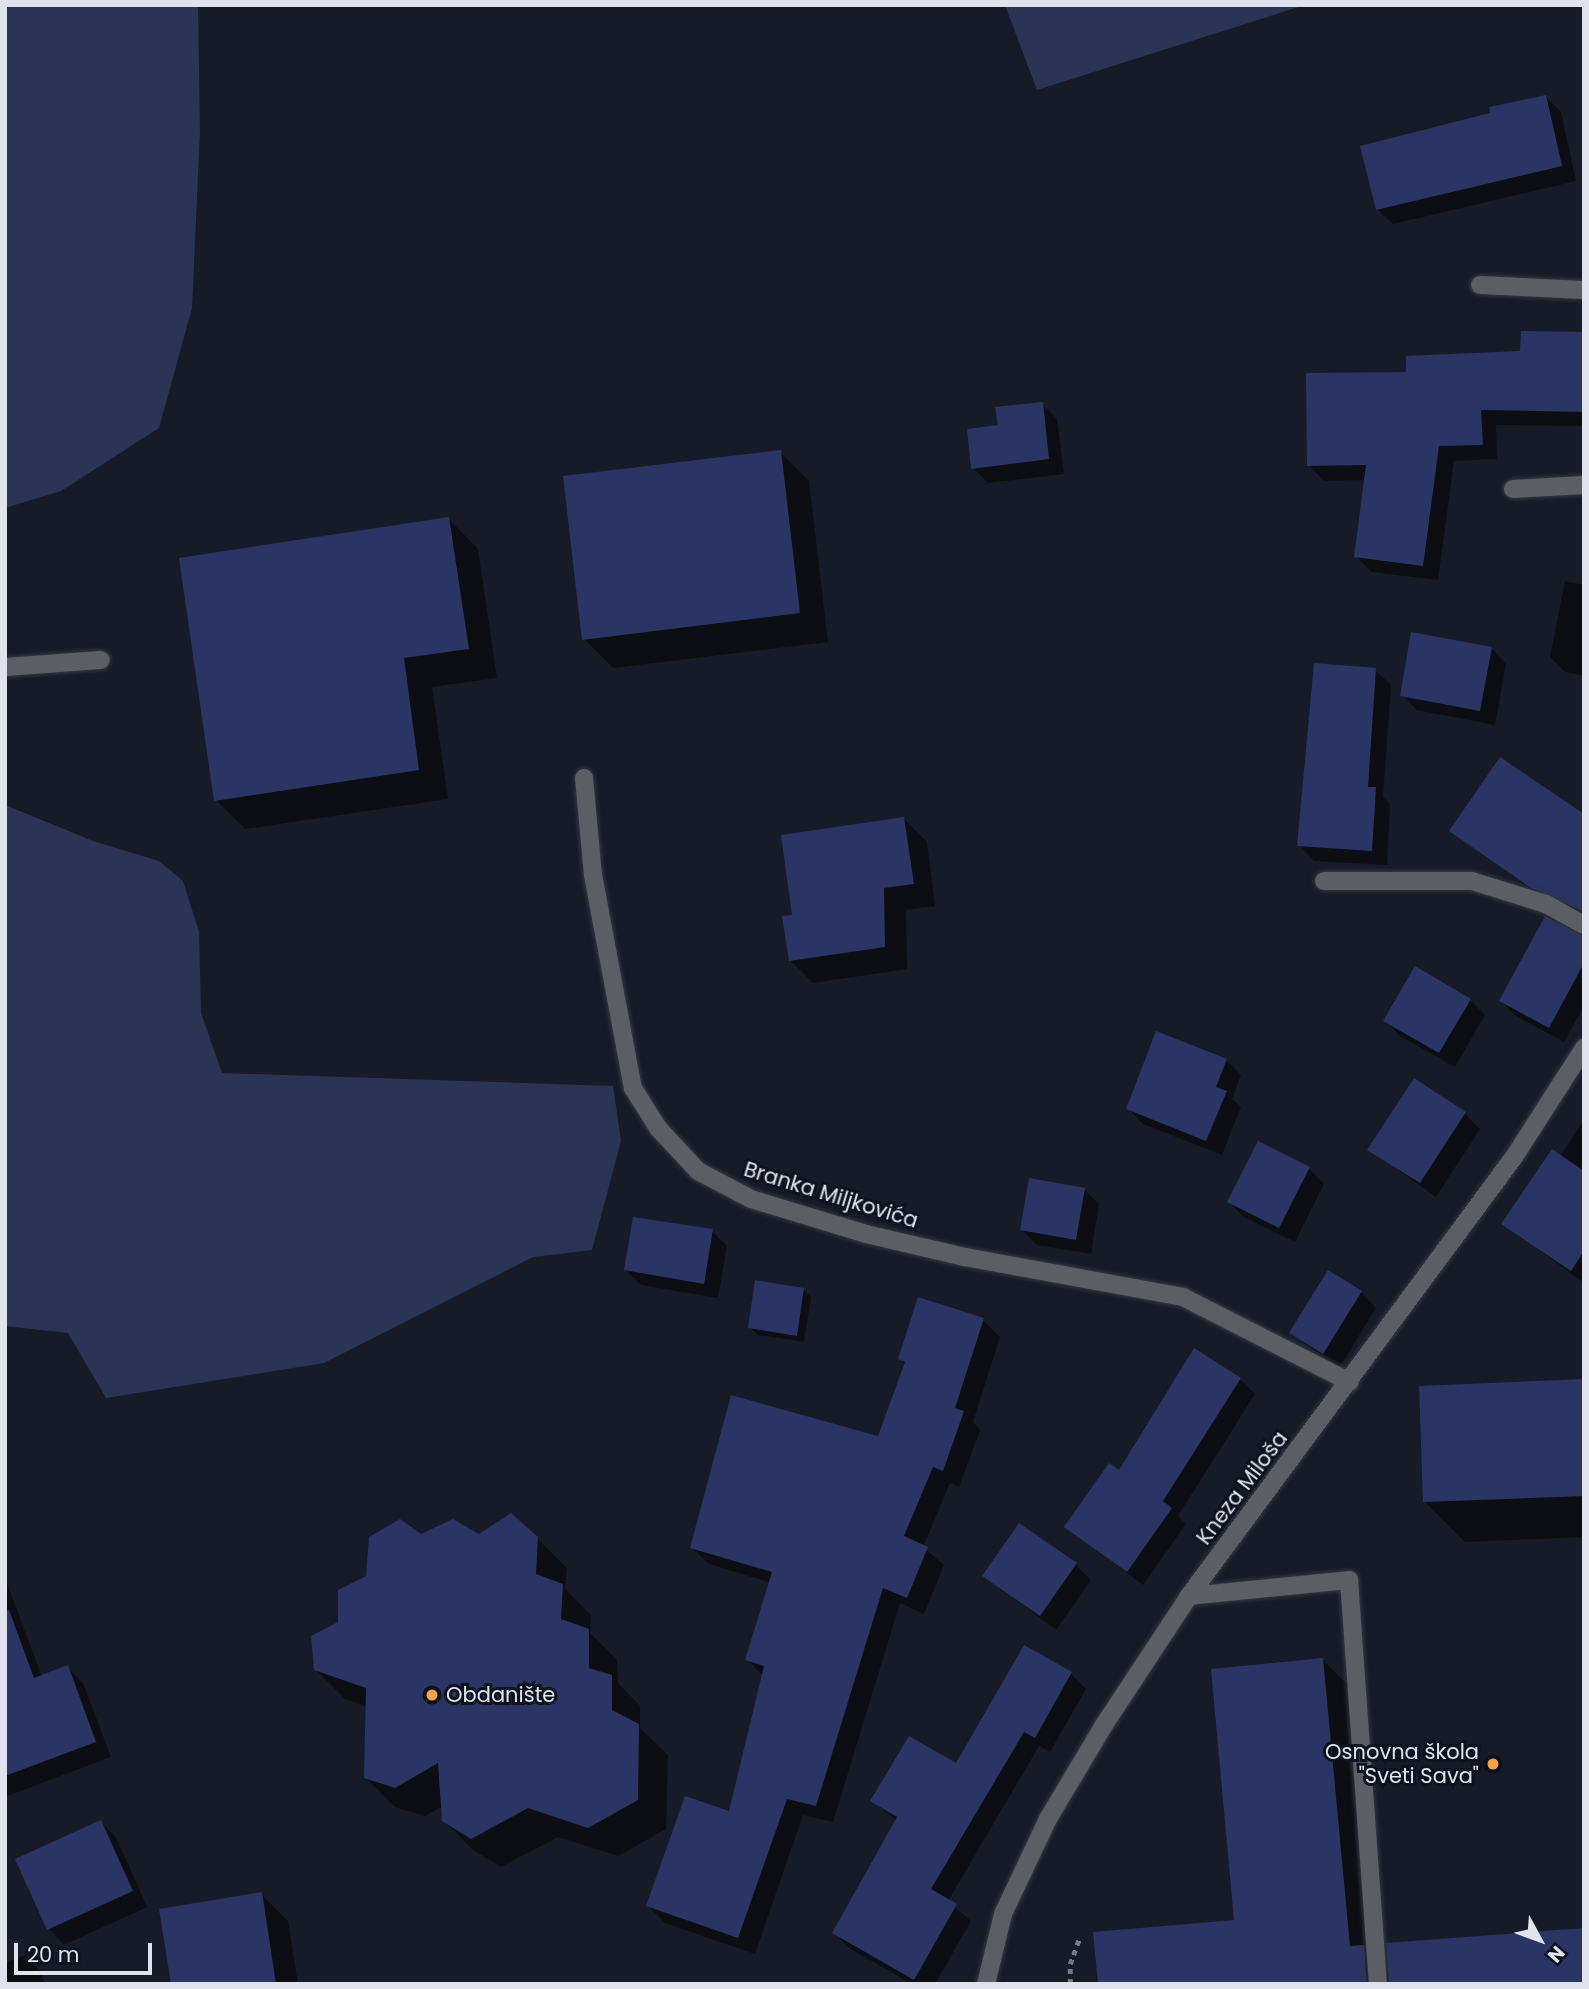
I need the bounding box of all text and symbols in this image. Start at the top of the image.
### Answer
street label: Branka Miljkovića [741,1157,921,1233]
street label: Kneza Miloša [1191,1426,1293,1550]
place label: Obdanište [446,1682,555,1708]
marker: Obdanište [424,1687,440,1703]
place label: Osnovna škola "Sveti Sava" [1325,1739,1479,1789]
marker: Osnovna škola "Sveti Sava" [1485,1756,1501,1772]
north arrow [1505,1905,1575,1975]
scale bar [18,1930,156,1974]
text: 20 m [27,1940,80,1969]
text: N [1541,1940,1571,1968]

